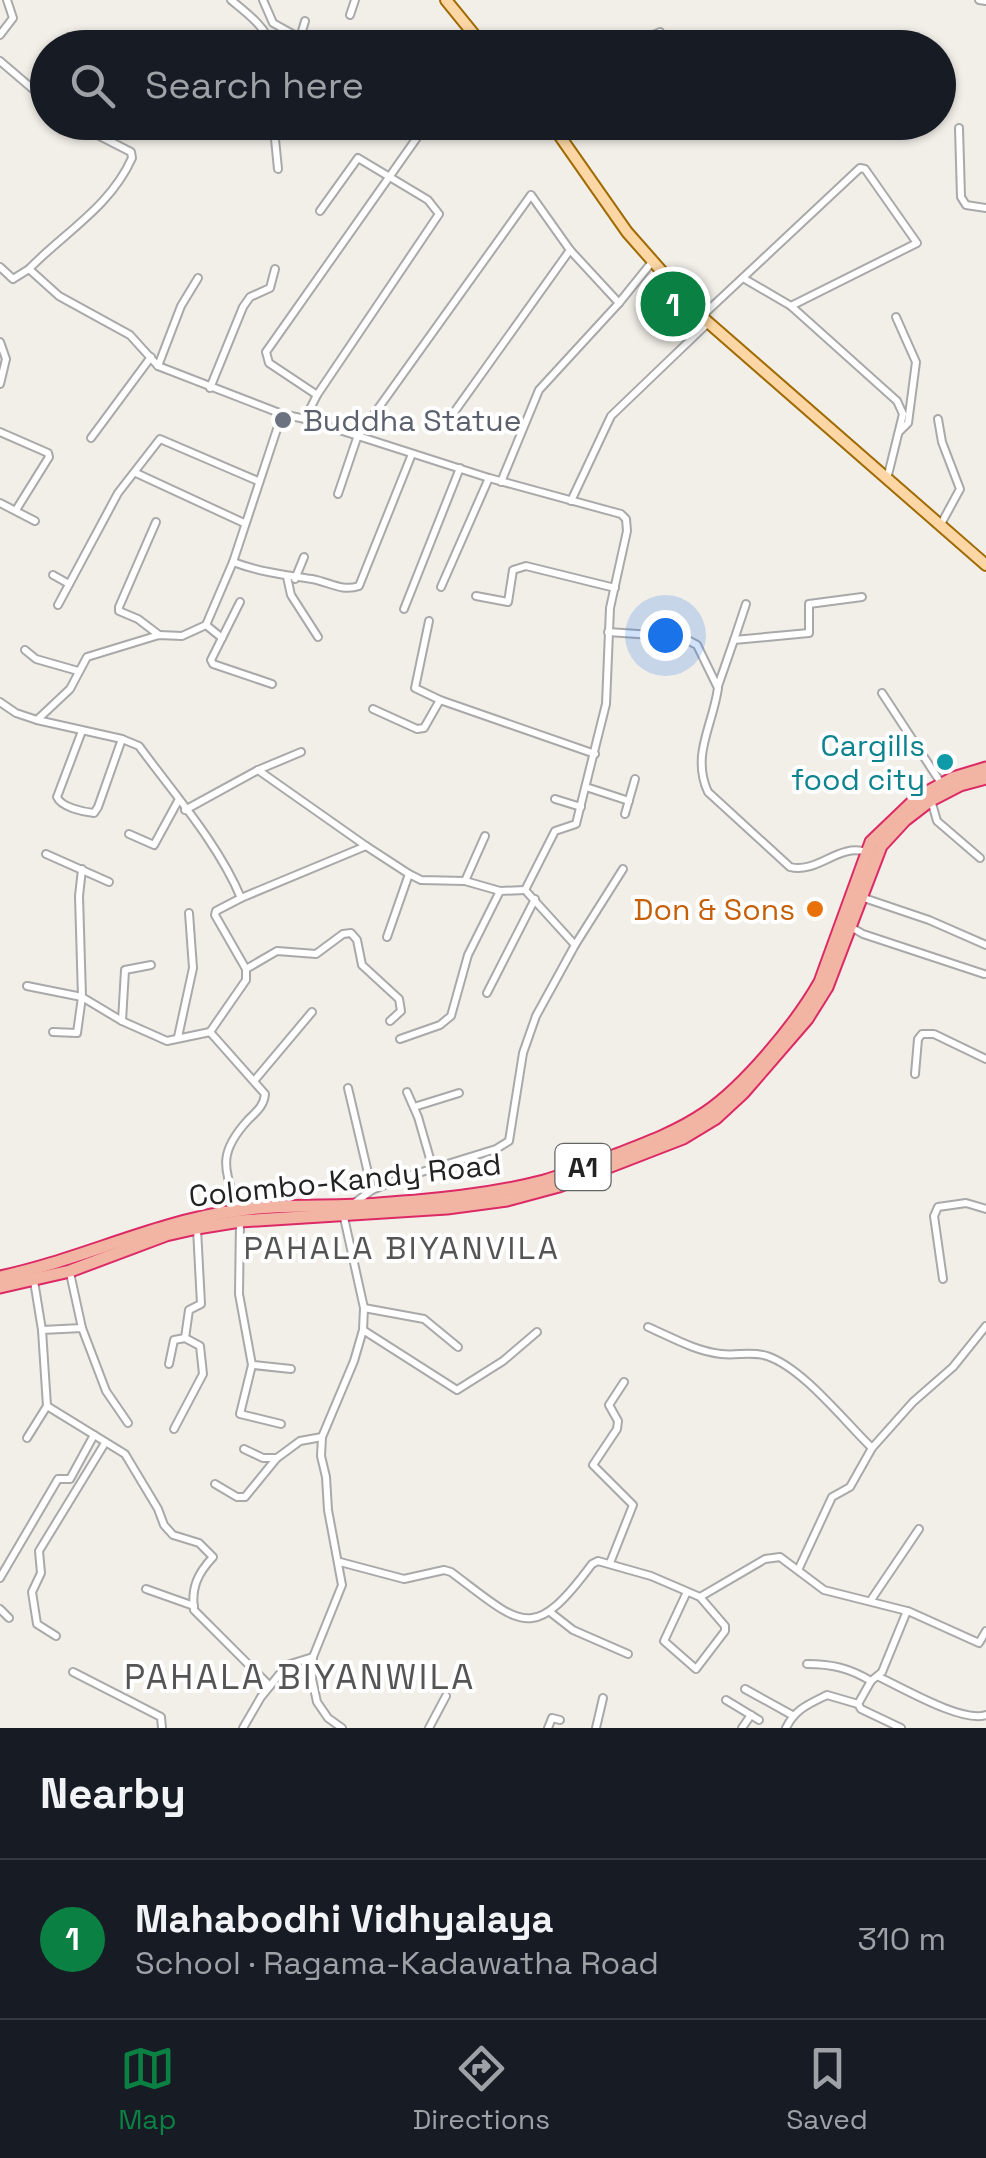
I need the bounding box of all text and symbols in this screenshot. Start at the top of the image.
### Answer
search box [30,30,956,140]
icon: search [65,58,120,113]
text: Search here [145,61,364,109]
pin: 1 [640,266,706,342]
place label: Buddha Statue [303,401,521,440]
marker: Buddha Statue [272,409,294,431]
your location [640,610,691,661]
place label: Cargills food city [791,726,925,799]
marker: Cargills food city [934,751,956,773]
place label: Don & Sons [634,890,795,929]
marker: Don & Sons [804,898,826,920]
street label: Colombo-Kandy Road [187,1144,503,1216]
road number: A1 [556,1144,610,1190]
district label: PAHALA BIYANVILA [244,1228,560,1268]
district label: PAHALA BIYANWILA [124,1655,476,1699]
text: Nearby [40,1767,186,1820]
text: Mahabodhi Vidhyalaya [135,1895,554,1943]
text: 1 [65,1919,80,1959]
text: 310 m [858,1919,946,1959]
text: School · Ragama-Kadawatha Road [135,1943,659,1983]
tab: Map [118,2041,176,2137]
tab: Directions [413,2041,550,2137]
tab: Saved [786,2041,868,2137]

